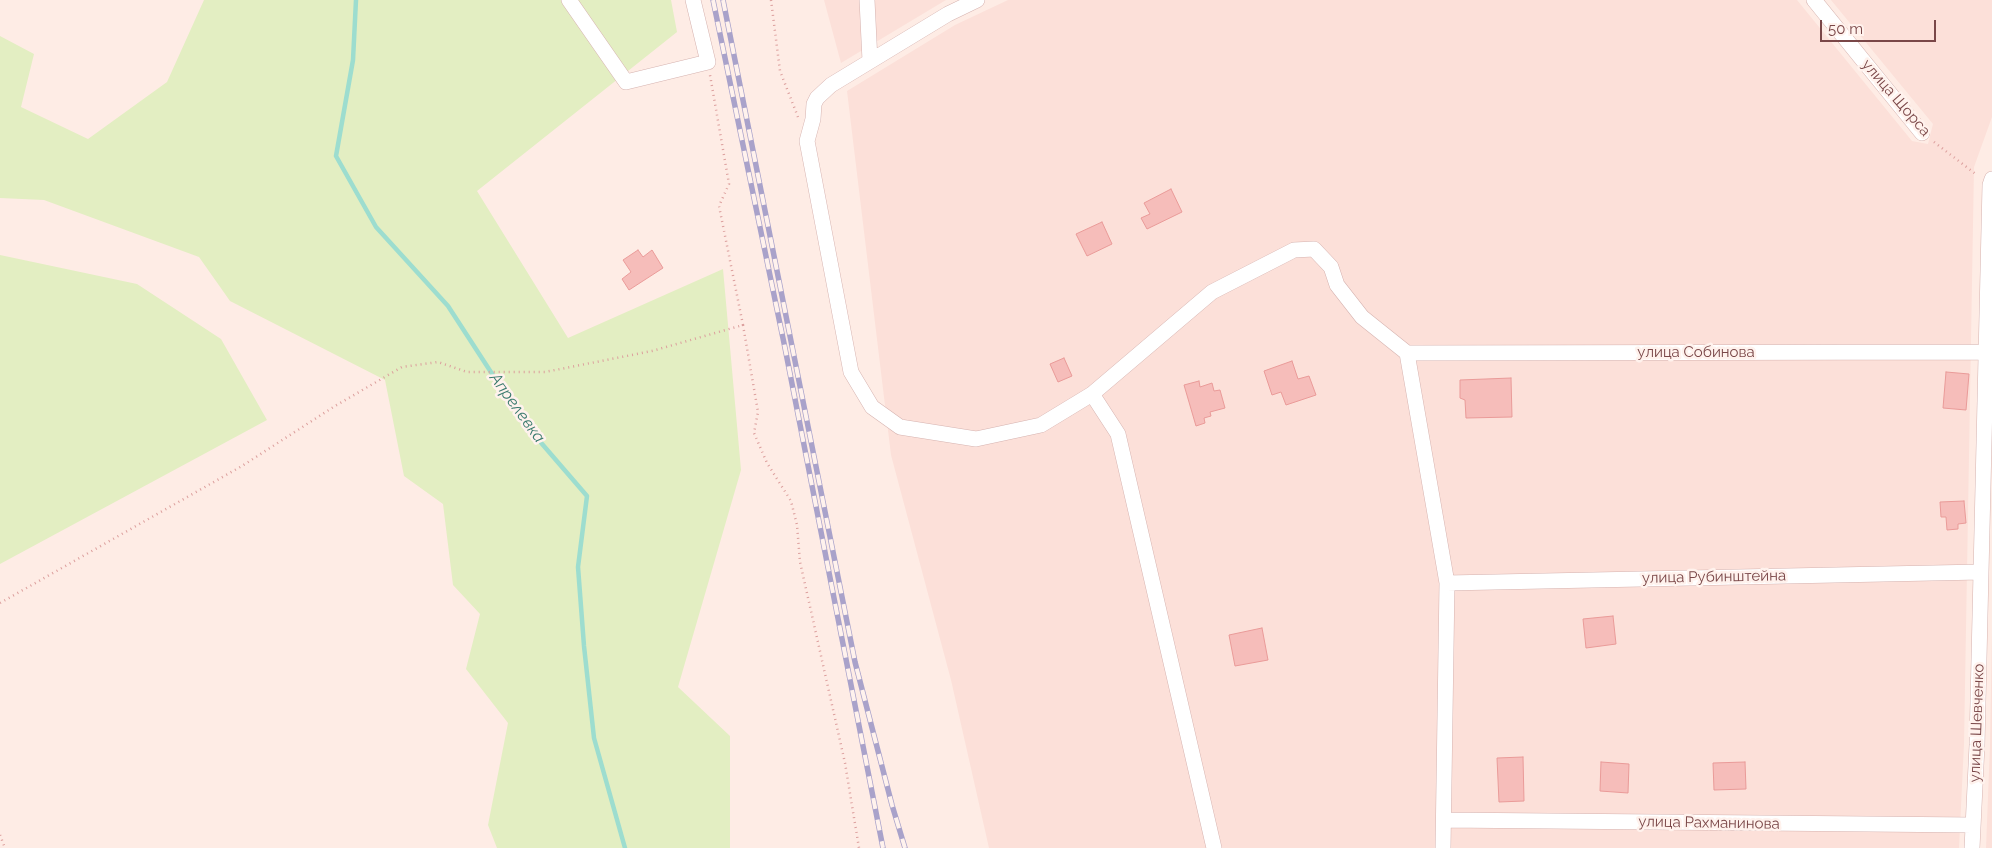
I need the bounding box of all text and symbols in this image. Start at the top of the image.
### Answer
scale bar [1822,10,1938,42]
text: 50 m [1828,20,1863,38]
street label: улица Щорса [1858,56,1934,140]
street label: улица Собинова [1637,343,1755,361]
water label: Апрелевка [485,369,549,447]
street label: улица Рубинштейна [1642,567,1786,587]
street label: улица Шевченко [1966,663,1988,783]
street label: улица Рахманинова [1638,813,1780,833]

